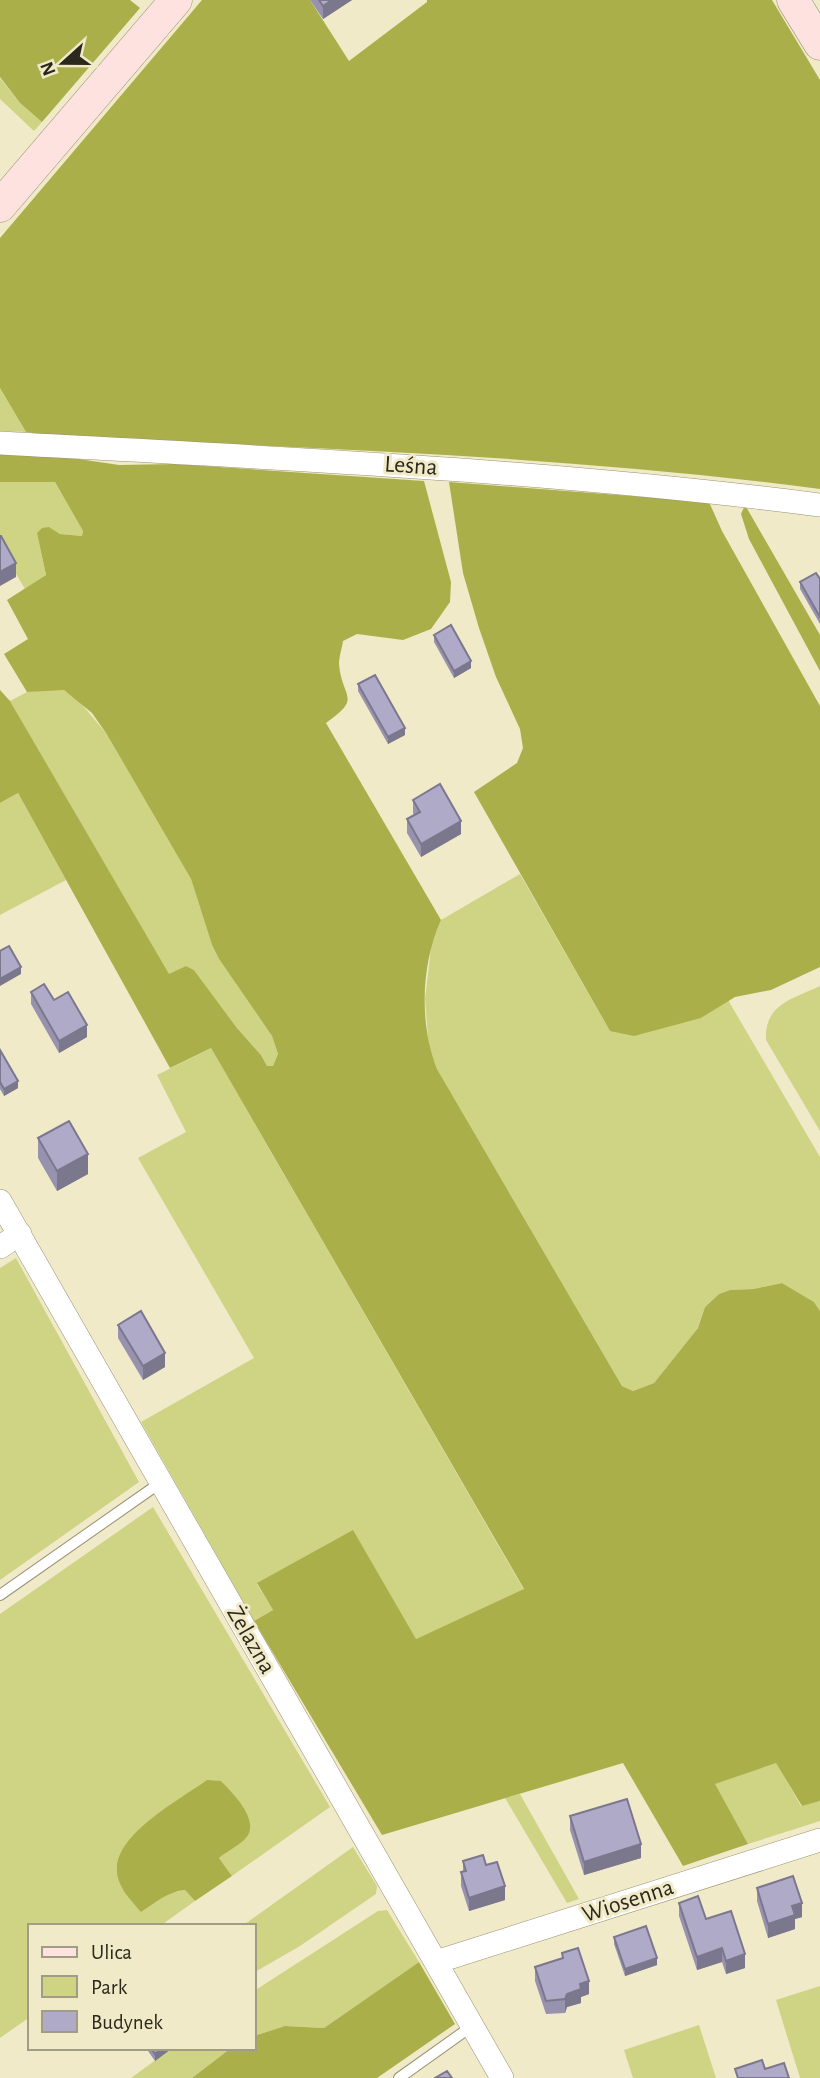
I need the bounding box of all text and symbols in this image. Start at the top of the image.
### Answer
north arrow [28,28,98,98]
text: N [37,59,60,78]
street label: Leśna [384,452,438,480]
street label: Żelazna [222,1602,281,1678]
street label: Wiosenna [579,1875,677,1927]
legend [28,1924,256,2050]
text: Ulica [91,1942,132,1963]
text: Park [91,1977,128,1998]
text: Budynek [91,2012,163,2033]

